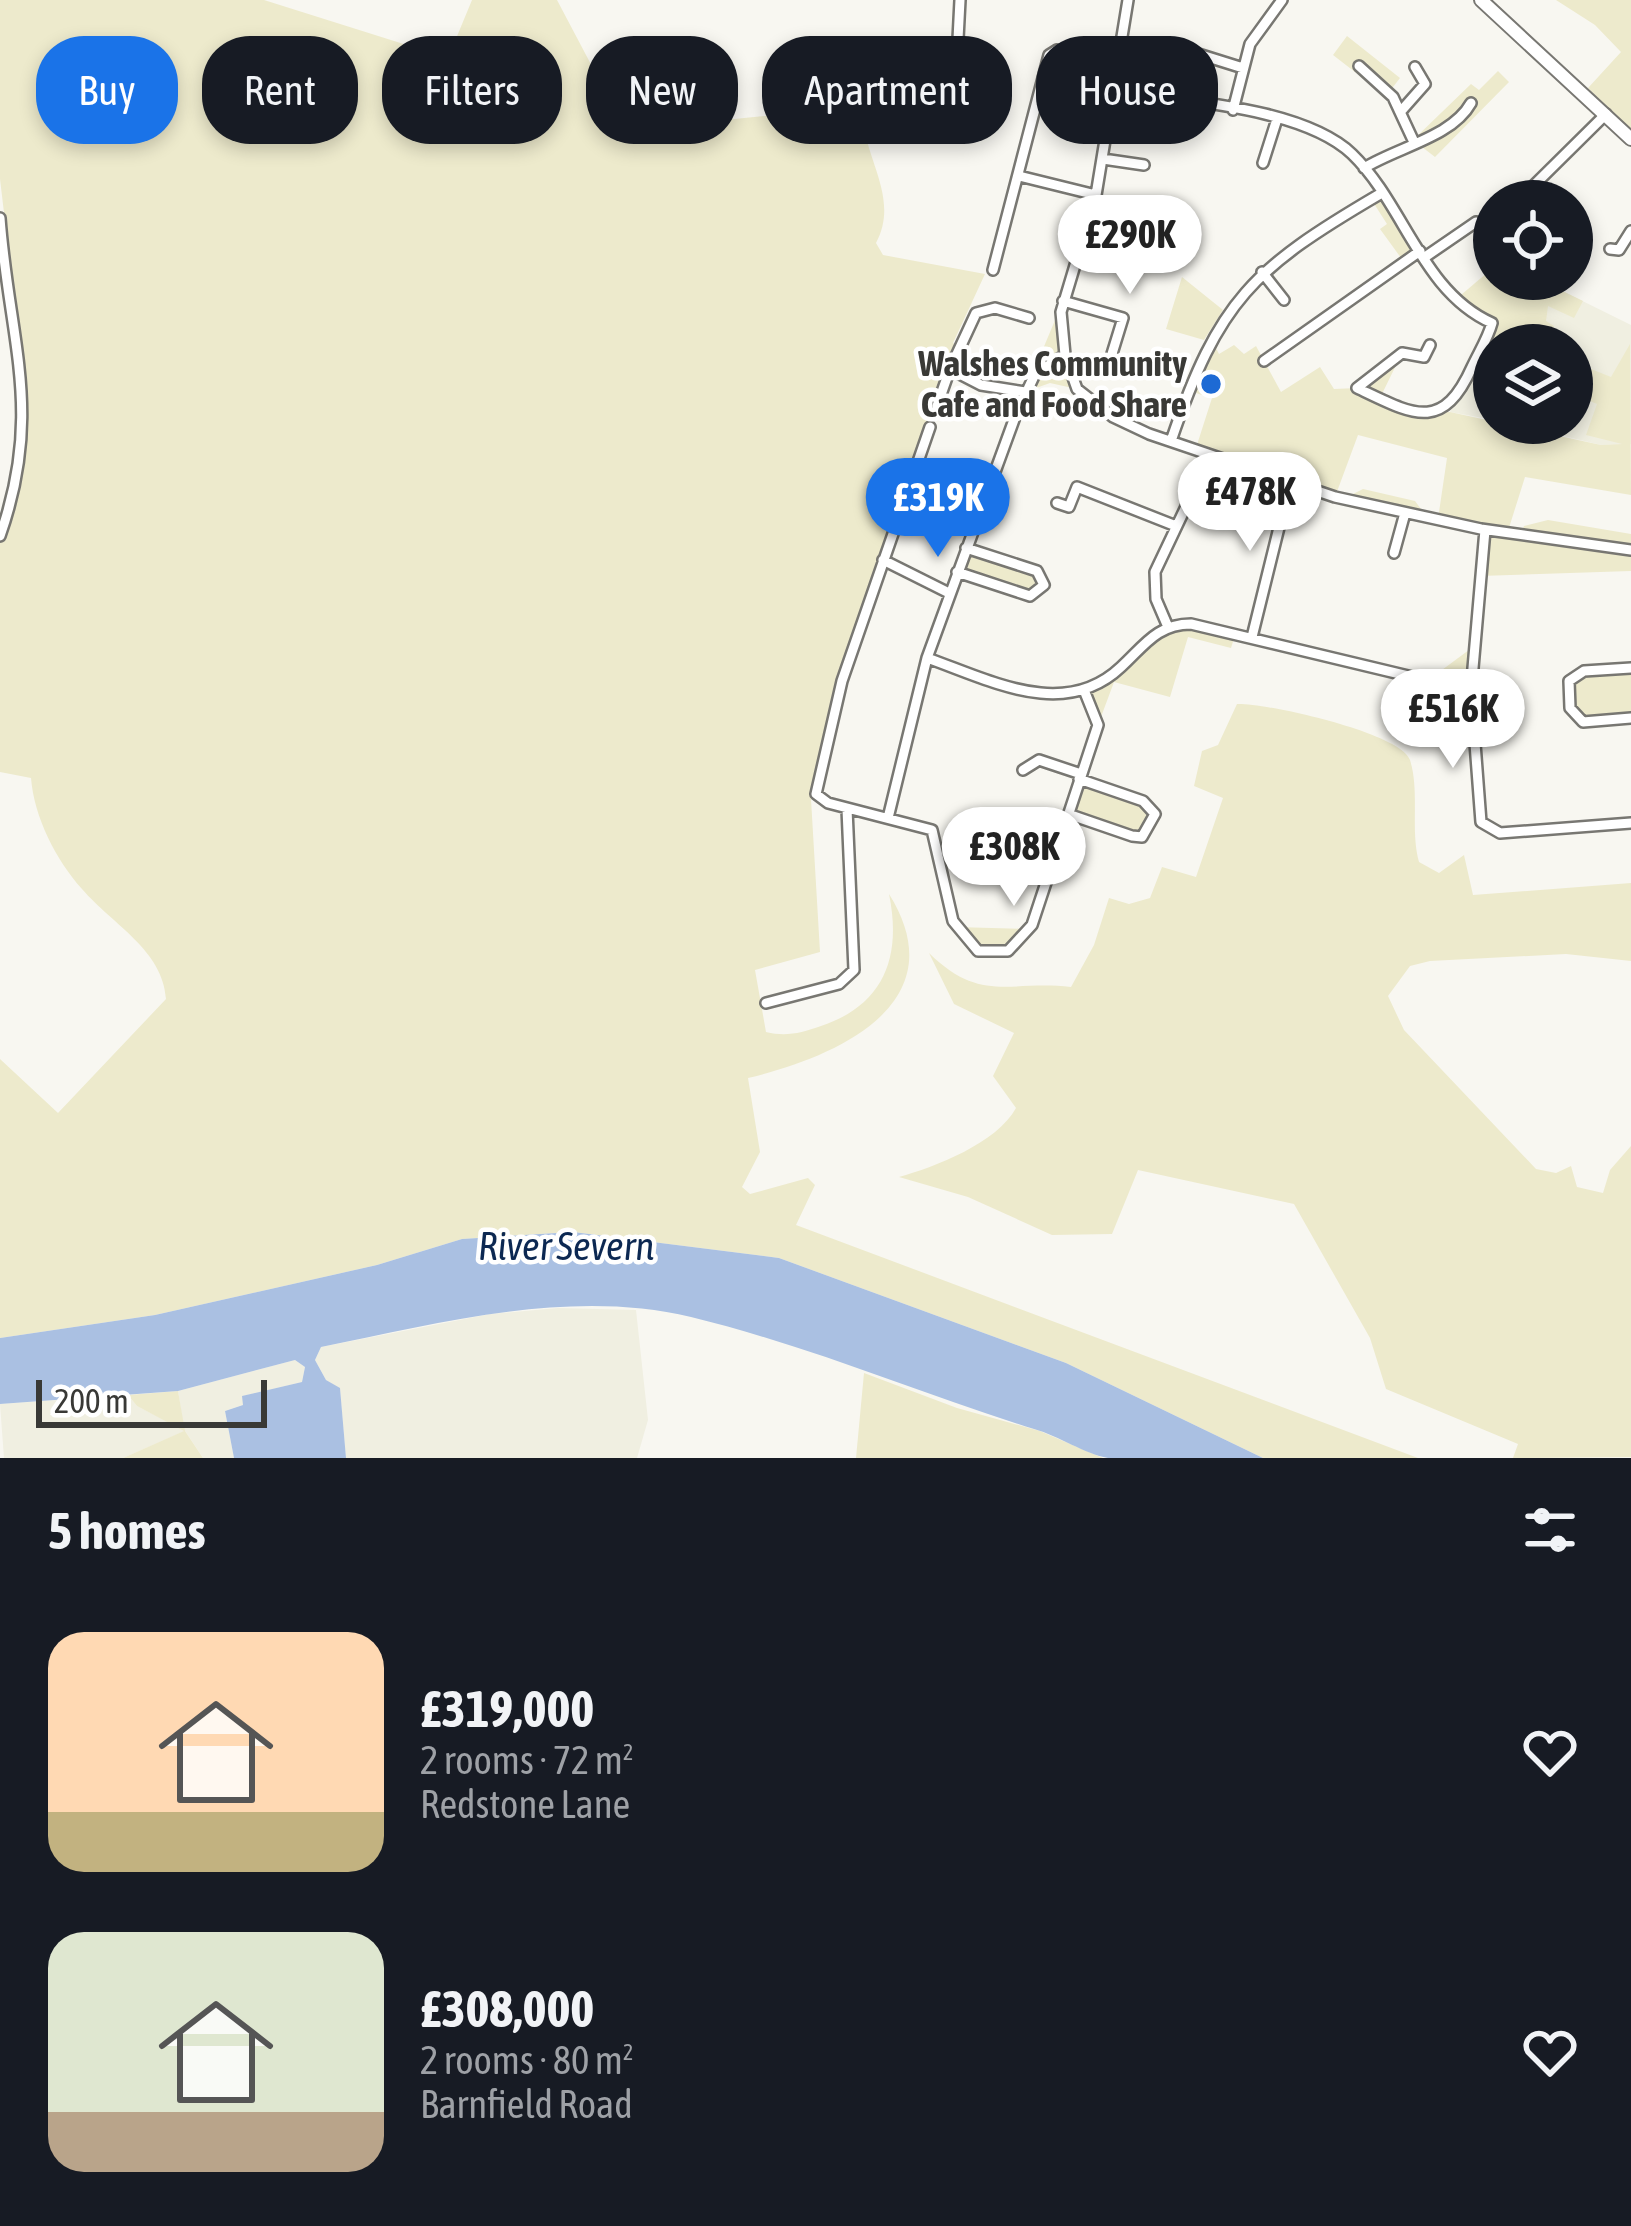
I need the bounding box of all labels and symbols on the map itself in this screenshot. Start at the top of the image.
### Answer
pin: £290K [1046,195,1214,297]
place label: Walshes Community Cafe and Food Share [917,342,1187,425]
marker: Walshes Community Cafe and Food Share [1198,371,1224,397]
pin: £478K [1166,452,1334,554]
pin: £319K [854,458,1022,560]
pin: £516K [1369,669,1537,771]
pin: £308K [930,807,1098,909]
water label: River Severn [478,1224,654,1268]
scale bar [36,1374,267,1427]

